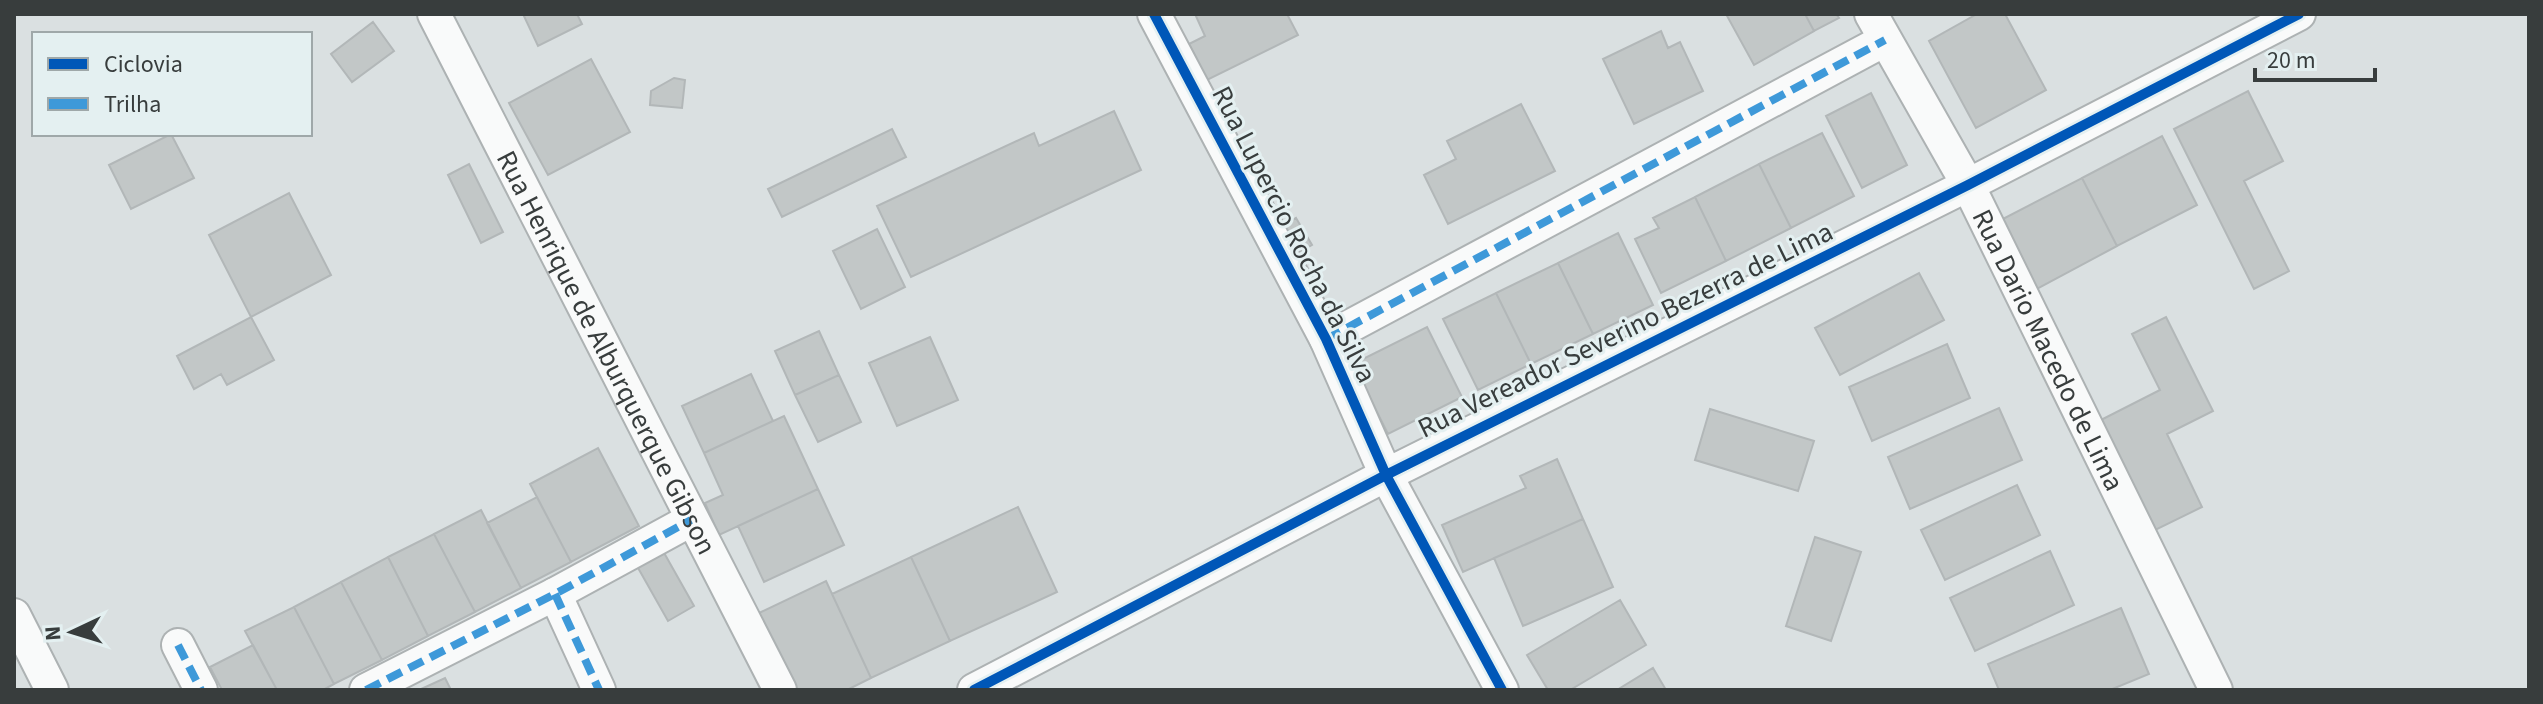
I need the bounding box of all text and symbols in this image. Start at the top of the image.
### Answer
legend [32,32,312,136]
scale bar [2255,32,2375,82]
text: 20 m [2267,43,2316,78]
text: Ciclovia [104,47,183,82]
street label: Rua Lupercio Rocha da Silva [1202,79,1386,390]
text: Trilha [104,87,161,122]
street label: Rua Henrique de Alburquerque Gibson [486,144,726,562]
street label: Rua Dario Macedo de Lima [1962,202,2134,498]
street label: Rua Vereador Severino Bezerra de Lima [1411,212,1840,448]
north arrow [32,592,112,672]
text: N [37,625,70,642]

